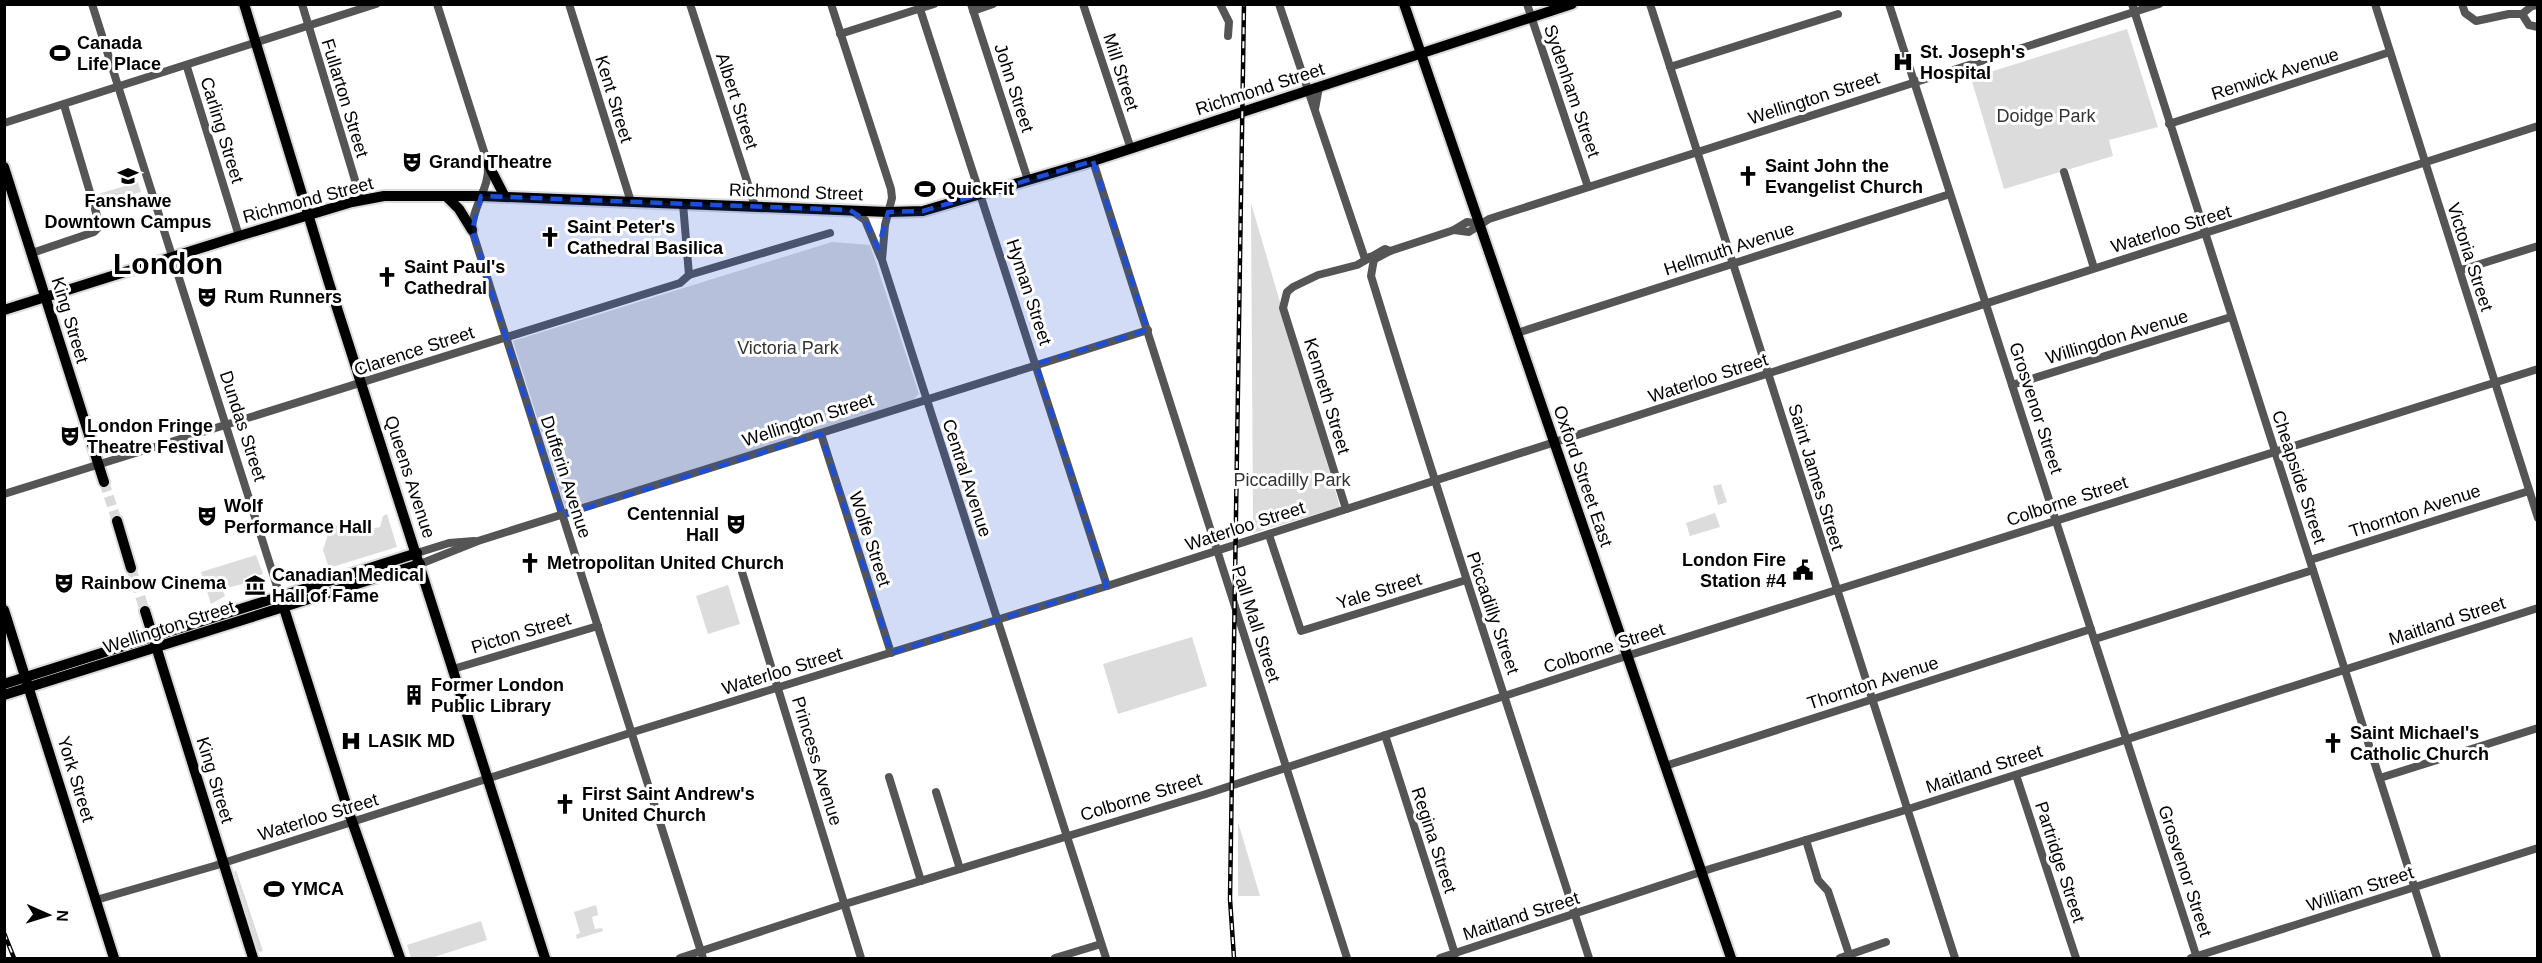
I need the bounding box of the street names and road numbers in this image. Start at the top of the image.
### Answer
street label: Sydenham Street [1540,22,1604,160]
street label: Mill Street [1099,31,1143,113]
street label: Fullarton Street [317,36,373,160]
street label: John Street [990,41,1038,135]
street label: Renwick Avenue [2209,44,2341,104]
street label: Albert Street [712,50,762,152]
street label: Kent Street [591,53,637,145]
street label: Richmond Street [1193,59,1327,119]
street label: Wellington Street [1746,67,1882,129]
street label: Carling Street [196,74,248,186]
street label: Richmond Street [241,173,375,227]
street label: Richmond Street [729,180,863,204]
street label: Victoria Street [2443,200,2497,314]
street label: Waterloo Street [2109,201,2233,257]
street label: Hellmuth Avenue [1661,219,1797,279]
street label: Hyman Street [1002,237,1056,347]
street label: King Street [47,274,93,366]
street label: Willingdon Avenue [2043,306,2191,368]
street label: Clarence Street [351,322,477,380]
street label: Kenneth Street [1300,336,1354,456]
street label: Grosvenor Street [2005,340,2067,476]
street label: Waterloo Street [1646,349,1770,407]
street label: Dundas Street [216,368,270,484]
street label: Wellington Street [740,389,876,451]
street label: Saint James Street [1784,401,1848,553]
street label: Oxford Street East [1549,403,1617,549]
street label: Cheapside Street [2268,408,2330,546]
street label: Queens Avenue [381,413,439,541]
street label: Dufferin Avenue [537,413,595,541]
street label: Central Avenue [939,417,995,539]
street label: Colborne Street [2004,472,2130,530]
street label: Thornton Avenue [2347,480,2483,542]
street label: Wolfe Street [845,489,895,589]
street label: Waterloo Street [1183,497,1307,555]
street label: Piccadilly Street [1463,549,1523,677]
street label: Pall Mall Street [1228,563,1284,685]
street label: Yale Street [1334,569,1424,613]
street label: Maitland Street [2386,593,2508,649]
street label: Wellington Street [101,596,237,658]
street label: Picton Street [469,608,573,658]
street label: Colborne Street [1541,619,1667,677]
street label: Waterloo Street [720,643,844,699]
street label: Thornton Avenue [1805,652,1941,714]
street label: Princess Avenue [788,694,846,828]
street label: York Street [54,734,98,824]
street label: King Street [192,734,238,826]
street label: Maitland Street [1923,741,2045,797]
street label: Colborne Street [1078,769,1204,825]
street label: Regina Street [1407,785,1461,895]
street label: Waterloo Street [256,789,380,845]
street label: Partridge Street [2031,799,2089,925]
street label: Grosvenor Street [2154,803,2216,939]
street label: William Street [2304,862,2416,916]
street label: Maitland Street [1460,888,1582,944]

